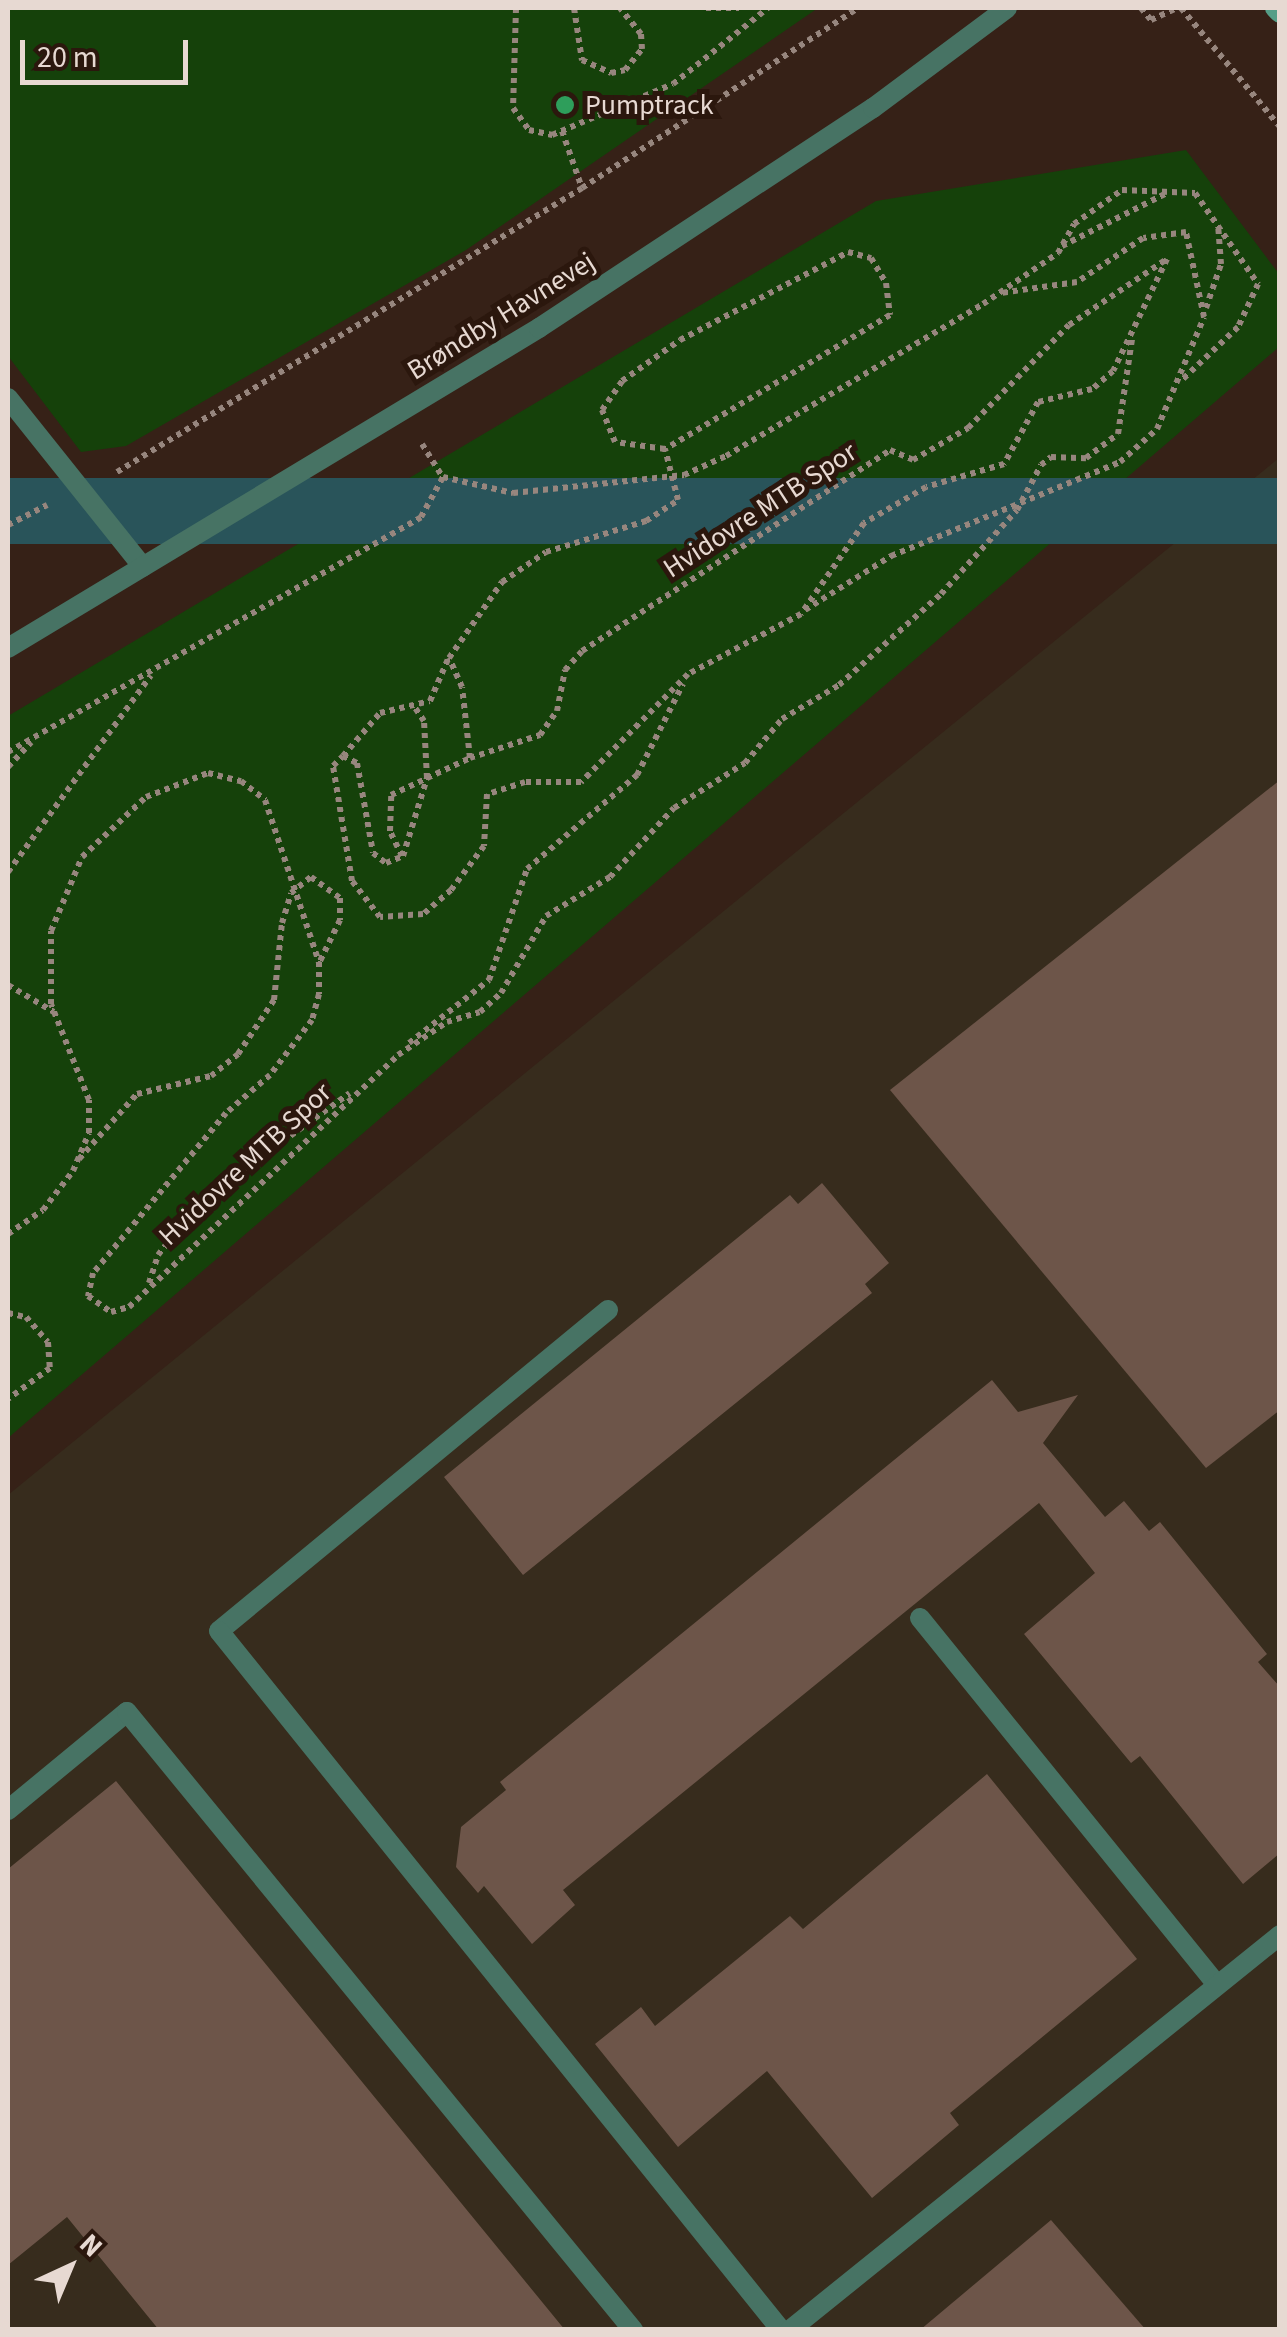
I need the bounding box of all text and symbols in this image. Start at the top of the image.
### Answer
scale bar [25,20,192,82]
text: 20 m [37,36,98,79]
place label: Pumptrack [585,88,714,122]
marker: Pumptrack [554,94,576,116]
street label: Brøndby Havnevej [401,245,601,387]
street label: Hvidovre MTB Spor [657,435,863,585]
street label: Hvidovre MTB Spor [152,1075,338,1253]
north arrow [20,2217,120,2317]
text: N [70,2225,111,2266]

